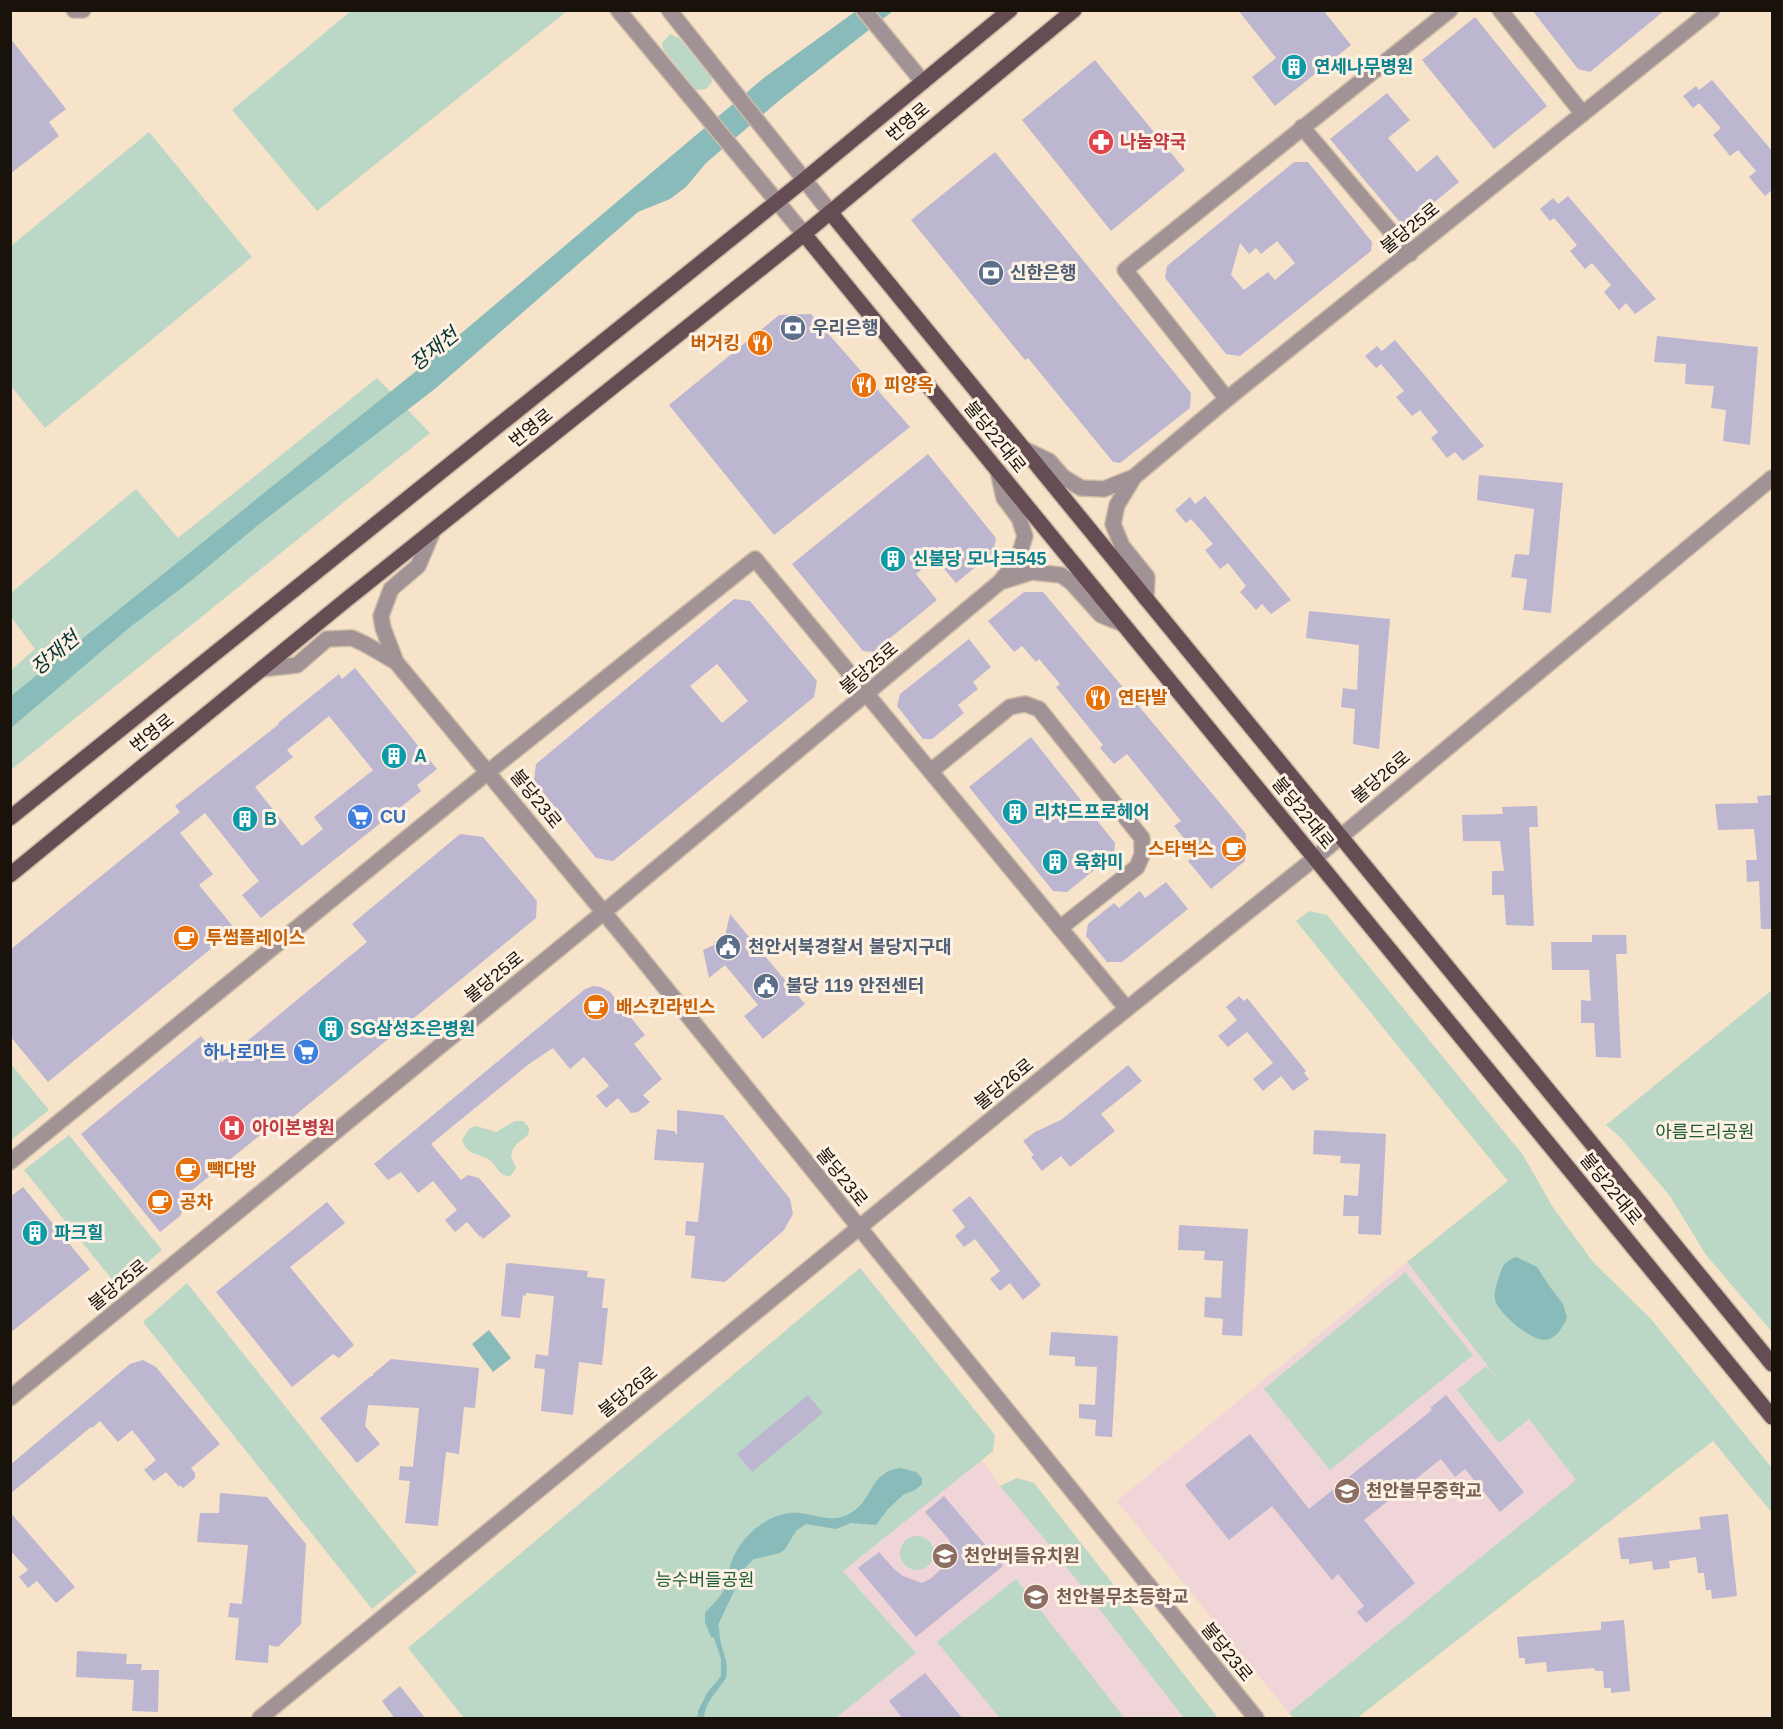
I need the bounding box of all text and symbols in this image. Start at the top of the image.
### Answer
building icon: 연세나무병원 [1279,52,1309,82]
place label: 연세나무병원 [1314,57,1413,77]
street label: 번영로 [883,98,933,146]
pharmacy icon: 나눔약국 [1086,127,1116,157]
place label: 나눔약국 [1120,132,1186,152]
street label: 불당25로 [1377,198,1443,258]
bank icon: 신한은행 [976,258,1006,288]
place label: 신한은행 [1010,263,1076,283]
bank icon: 우리은행 [778,313,808,343]
place label: 우리은행 [812,318,878,338]
water label: 장재천 [406,321,464,375]
restaurant icon: 버거킹 [745,328,775,358]
place label: 버거킹 [690,333,740,353]
restaurant icon: 피양옥 [849,370,879,400]
place label: 피양옥 [884,375,934,395]
street label: 불당22대로 [960,397,1030,477]
street label: 번영로 [505,405,557,451]
building icon: 신불당 모나크545 [878,544,908,574]
place label: 신불당 모나크545 [912,549,1046,569]
water label: 장재천 [27,625,85,679]
street label: 불당25로 [836,638,902,698]
restaurant icon: 연타발 [1083,683,1113,713]
place label: 연타발 [1118,688,1168,708]
street label: 번영로 [126,710,178,756]
building icon: A [379,741,409,771]
place label: A [414,746,427,766]
street label: 불당26로 [1348,747,1414,807]
street label: 불당23로 [506,766,566,832]
street label: 불당22대로 [1268,773,1338,853]
building icon: 리챠드프로헤어 [1000,797,1030,827]
supermarket icon: CU [345,802,375,832]
place label: 리챠드프로헤어 [1034,802,1150,822]
building icon: B [230,804,260,834]
place label: CU [380,807,406,827]
place label: B [264,809,277,829]
cafe icon: 스타벅스 [1219,834,1249,864]
place label: 스타벅스 [1148,839,1214,859]
building icon: 육화미 [1040,847,1070,877]
place label: 육화미 [1074,852,1124,872]
cafe icon: 투썸플레이스 [171,923,201,953]
place label: 투썸플레이스 [206,928,305,948]
public building icon: 천안서북경찰서 불당지구대 [713,932,743,962]
place label: 천안서북경찰서 불당지구대 [748,937,952,957]
street label: 불당25로 [461,947,527,1007]
public building icon: 불당 119 안전센터 [751,971,781,1001]
place label: 불당 119 안전센터 [786,976,924,996]
cafe icon: 배스킨라빈스 [581,992,611,1022]
place label: 배스킨라빈스 [616,997,715,1017]
building icon: SG삼성조은병원 [316,1014,346,1044]
place label: SG삼성조은병원 [350,1019,475,1039]
supermarket icon: 하나로마트 [291,1037,321,1067]
place label: 하나로마트 [203,1042,286,1062]
street label: 불당26로 [971,1054,1037,1114]
hospital icon: 아이본병원 [217,1113,247,1143]
place label: 아이본병원 [252,1118,335,1138]
park label: 아름드리공원 [1655,1122,1755,1142]
street label: 불당23로 [812,1144,872,1210]
street label: 불당22대로 [1576,1149,1646,1229]
cafe icon: 빽다방 [173,1155,203,1185]
place label: 빽다방 [207,1160,257,1180]
cafe icon: 공차 [145,1187,175,1217]
place label: 공차 [180,1192,214,1212]
building icon: 파크힐 [20,1218,50,1248]
place label: 파크힐 [54,1223,104,1243]
street label: 불당25로 [85,1255,151,1315]
street label: 불당26로 [595,1362,661,1422]
school or university icon: 천안불무중학교 [1332,1476,1362,1506]
place label: 천안불무중학교 [1366,1481,1482,1501]
school or university icon: 천안버들유치원 [930,1541,960,1571]
place label: 천안버들유치원 [964,1546,1080,1566]
park label: 능수버들공원 [655,1570,755,1590]
school or university icon: 천안불무초등학교 [1021,1582,1051,1612]
place label: 천안불무초등학교 [1056,1587,1188,1607]
street label: 불당23로 [1197,1619,1257,1685]

